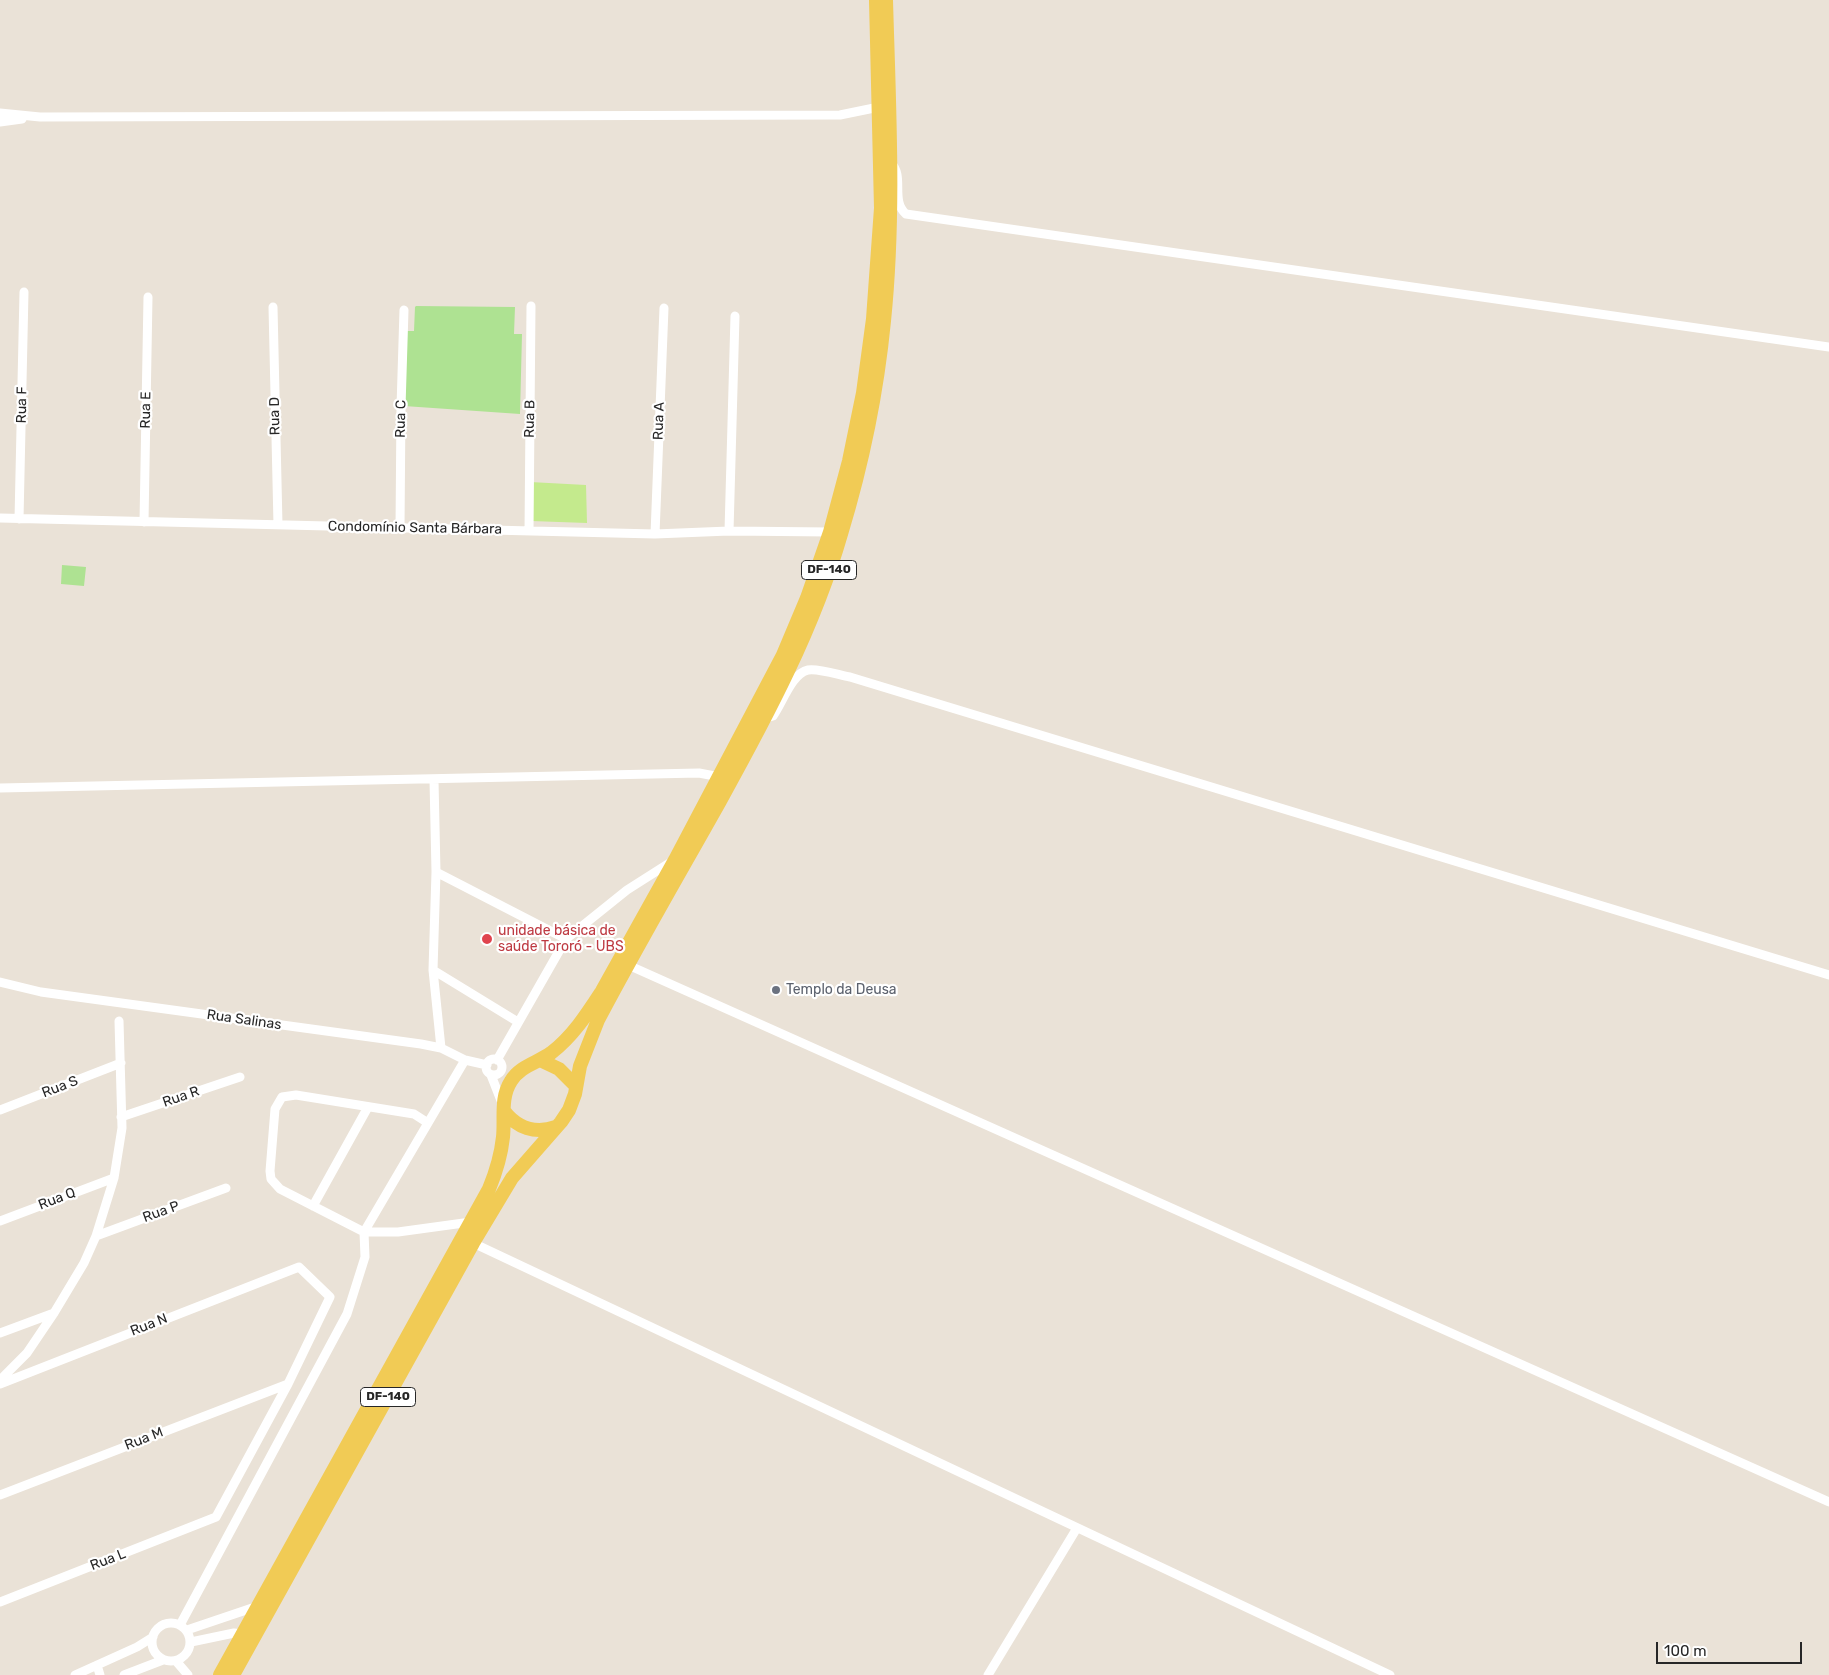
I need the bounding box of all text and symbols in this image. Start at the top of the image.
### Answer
street label: Rua F [13,386,31,424]
street label: Rua E [137,391,155,429]
street label: Rua D [266,397,284,435]
street label: Rua C [392,400,410,438]
street label: Rua B [521,400,539,438]
street label: Rua A [650,402,668,440]
street label: Condomínio Santa Bárbara [328,518,502,538]
road number: DF-140 [802,560,856,580]
place label: unidade básica de saúde Tororó - UBS [498,923,624,956]
marker: unidade básica de saúde Tororó - UBS [480,932,494,946]
place label: Templo da Deusa [786,982,897,998]
marker: Templo da Deusa [770,984,782,996]
street label: Rua Salinas [206,1006,282,1034]
street label: Rua S [40,1072,80,1102]
street label: Rua R [160,1083,202,1111]
street label: Rua Q [36,1184,78,1214]
street label: Rua P [140,1198,182,1226]
street label: Rua N [128,1310,170,1340]
road number: DF-140 [360,1388,416,1406]
street label: Rua M [122,1424,166,1454]
street label: Rua L [88,1546,128,1574]
scale bar [1659,1632,1805,1664]
text: 100 m [1664,1642,1706,1660]

